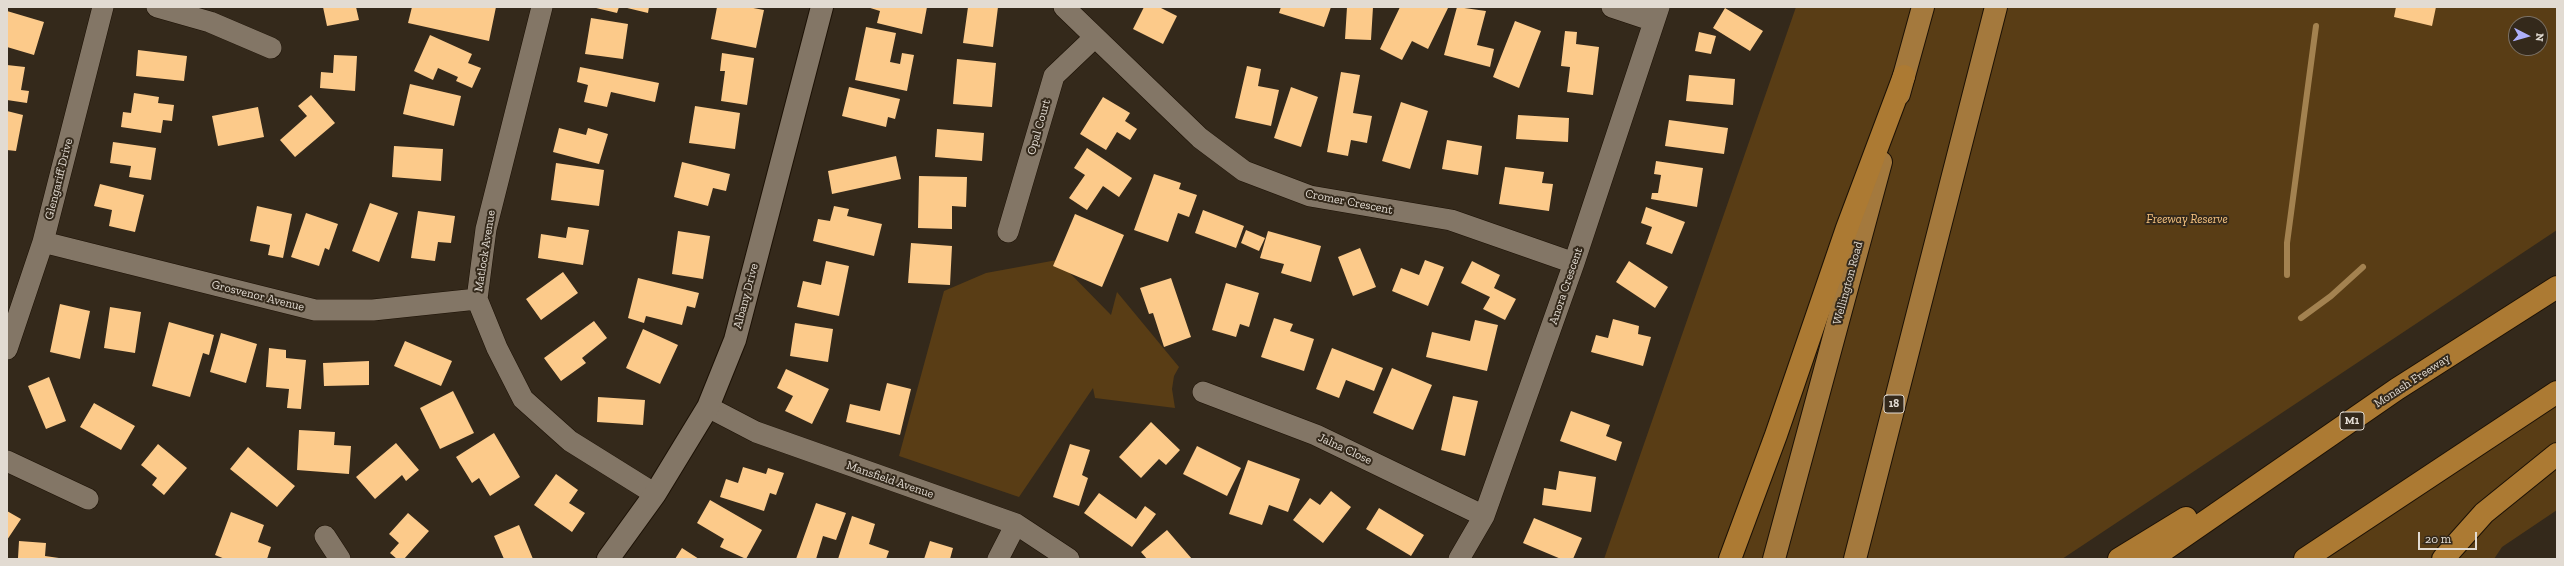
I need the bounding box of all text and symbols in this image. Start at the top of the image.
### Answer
north arrow [2508,16,2548,56]
text: N [2533,32,2546,42]
street label: Opal Court [1024,98,1054,156]
street label: Glengariff Drive [42,137,76,221]
street label: Cromer Crescent [1304,186,1394,218]
street label: Matlock Avenue [471,209,499,293]
park label: Freeway Reserve [2146,213,2228,227]
street label: Wellington Road [1830,240,1866,326]
street label: Anora Crescent [1546,246,1586,326]
street label: Albany Drive [730,262,762,330]
street label: Grosvenor Avenue [210,278,306,314]
street label: Monash Freeway [2371,351,2453,411]
road number: 18 [1884,395,1904,413]
road number: M1 [2340,412,2364,430]
street label: Jalna Close [1316,430,1374,468]
street label: Mansfield Avenue [844,458,936,502]
scale bar [2420,524,2479,550]
text: 20 m [2425,532,2451,546]

